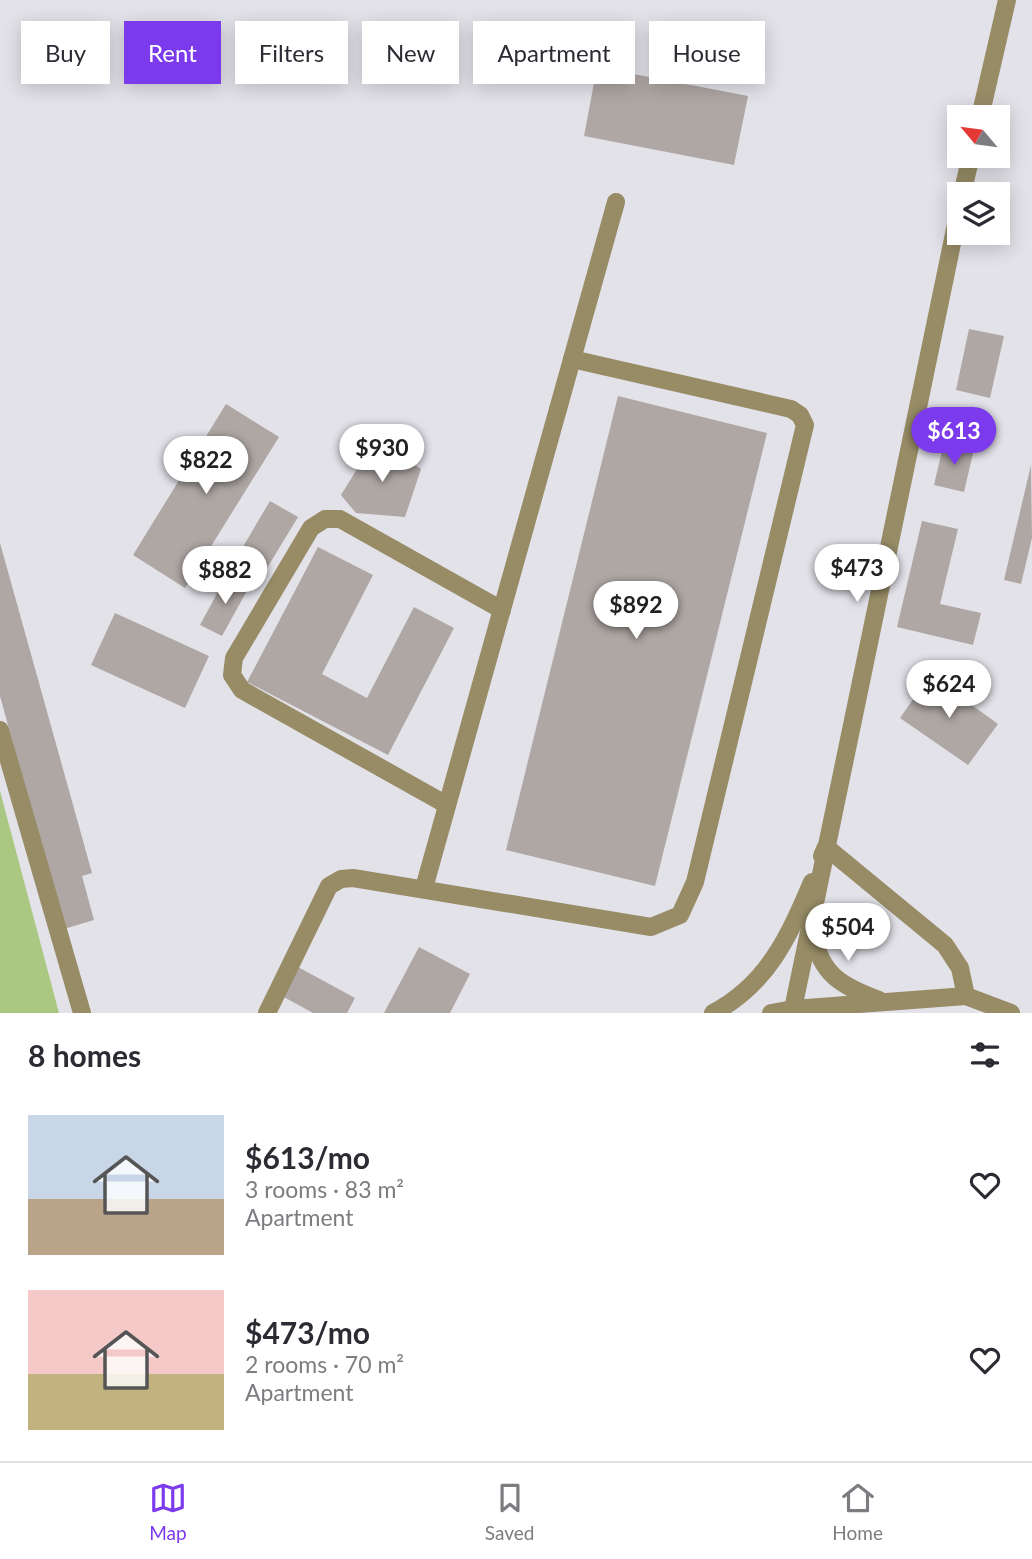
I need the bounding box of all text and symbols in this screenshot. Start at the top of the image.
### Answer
chip: Buy [21,21,110,84]
chip: Rent [124,21,221,84]
chip: Filters [235,21,348,84]
chip: New [362,21,459,84]
chip: Apartment [473,21,635,84]
chip: House [649,21,765,84]
north arrow [947,105,1010,168]
map controls [947,105,1010,245]
button: layers [947,182,1010,245]
pin: $613 [913,407,995,467]
text: $613 [927,416,981,444]
pin: $930 [341,424,423,484]
text: $930 [355,433,409,461]
pin: $822 [165,436,247,496]
text: $822 [179,445,233,473]
pin: $473 [816,544,898,604]
pin: $882 [184,546,266,606]
text: $473 [830,553,884,581]
text: $882 [198,555,252,583]
pin: $892 [595,582,677,641]
text: $892 [609,590,663,618]
pin: $624 [908,660,990,720]
text: $624 [922,669,976,697]
pin: $504 [807,904,889,963]
text: $504 [821,912,875,940]
icon: filters [966,1036,1004,1074]
text: 8 homes [28,1037,141,1073]
text: $613/mo [245,1139,370,1175]
icon: home [84,1143,168,1227]
icon: heart [966,1166,1004,1204]
text: 3 rooms · 83 m² [245,1175,404,1203]
text: Apartment [245,1203,353,1231]
text: $473/mo [245,1314,370,1350]
icon: home [84,1318,168,1402]
icon: heart [966,1341,1004,1379]
text: 2 rooms · 70 m² [245,1350,404,1378]
text: Apartment [245,1378,353,1406]
tab: Map [149,1479,187,1544]
tab: Saved [485,1479,534,1544]
tab: Home [832,1479,883,1544]

